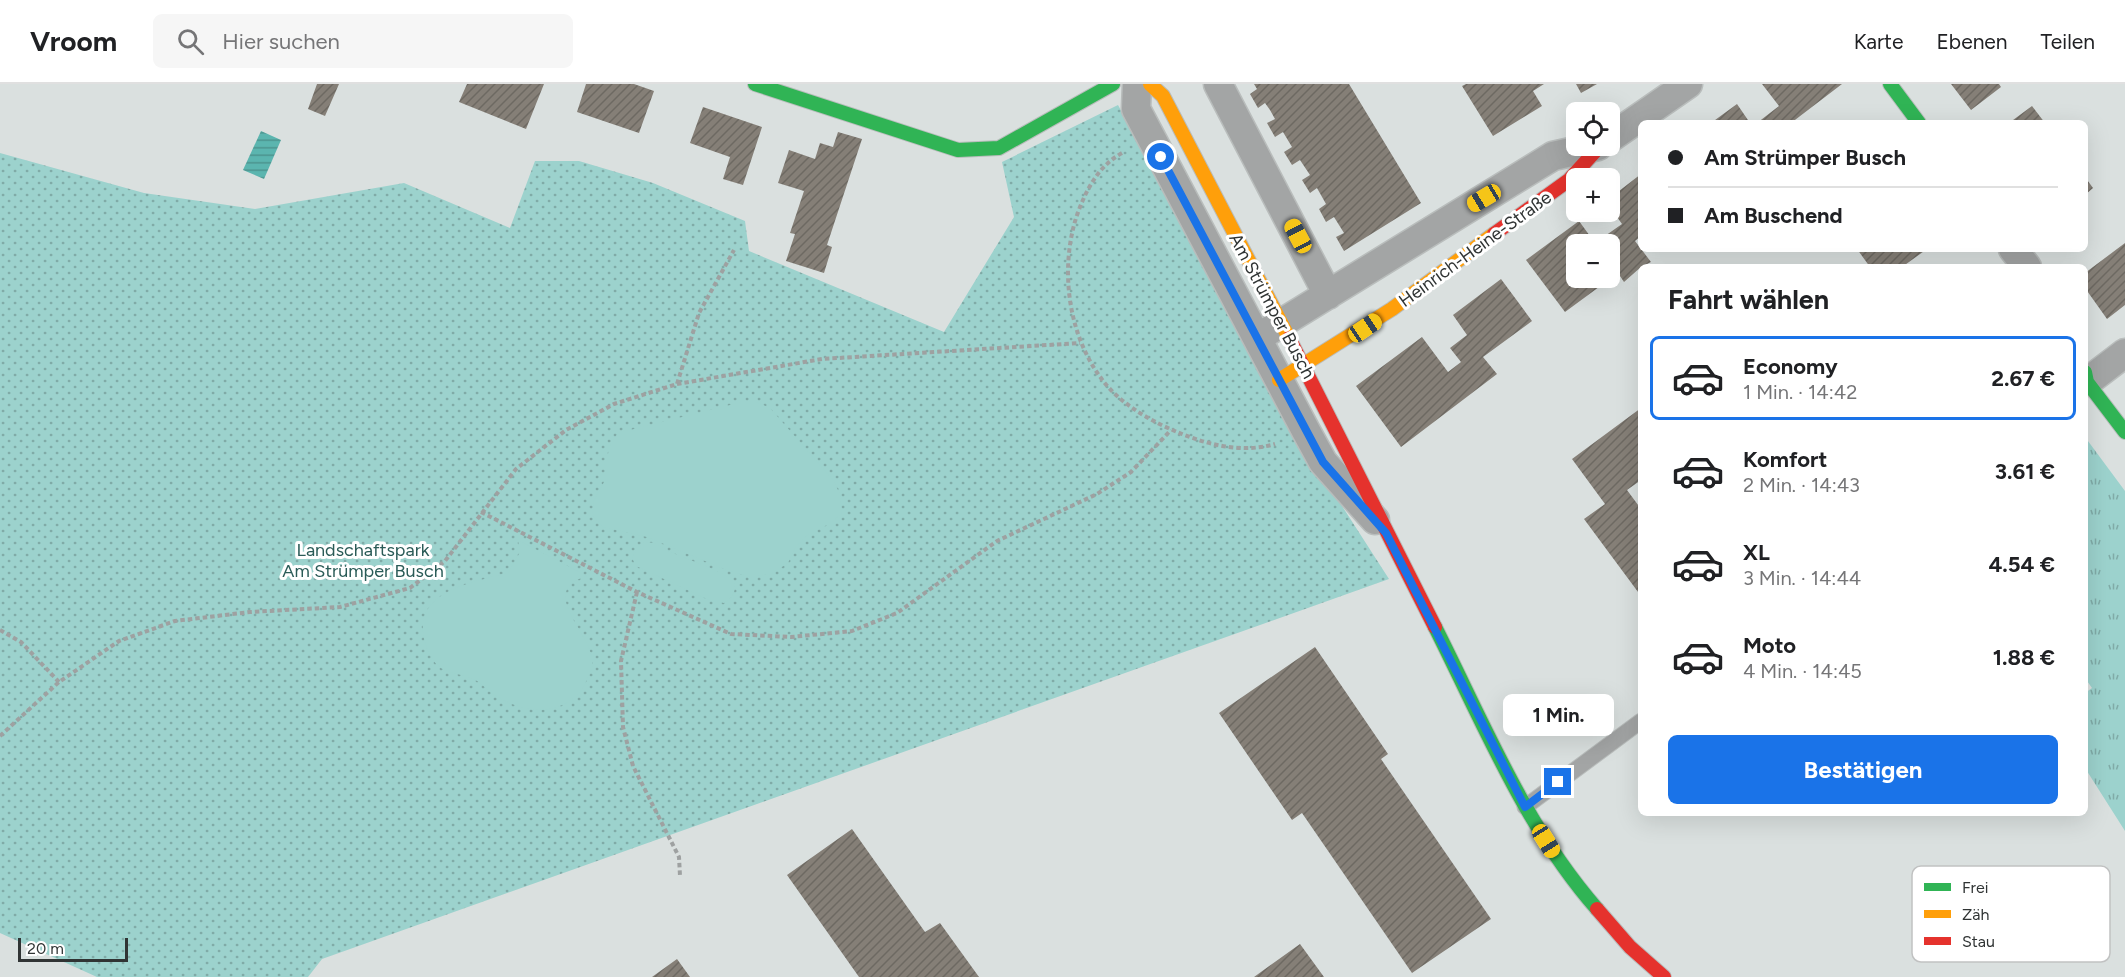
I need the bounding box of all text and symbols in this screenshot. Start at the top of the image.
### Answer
search box [153,14,573,68]
text: Vroom [30,24,117,58]
icon: search [174,25,207,58]
text: Hier suchen [222,28,340,55]
text: Karte [1854,29,1903,54]
text: Ebenen [1936,29,2008,54]
text: Teilen [2041,29,2095,54]
map controls [1566,102,1620,288]
button: locate [1566,102,1620,156]
route start [1147,143,1174,170]
text: Am Strümper Busch [1704,144,1906,171]
button: + [1566,168,1620,222]
car [1464,181,1504,215]
street label: Heinrich-Heine-Straße [1394,186,1556,312]
text: Am Buschend [1704,202,1843,229]
car [1282,216,1314,256]
street label: Am Strümper Busch [1224,230,1320,382]
button: − [1566,234,1620,288]
text: Fahrt wählen [1668,283,1829,316]
car [1345,310,1385,346]
icon: car [1671,351,1725,405]
text: Economy [1743,353,1838,380]
text: 2.67 € [1991,365,2055,392]
text: 1 Min. · 14:42 [1743,380,1857,404]
icon: car [1671,444,1725,498]
text: Komfort [1743,446,1827,473]
text: 3.61 € [1995,458,2055,485]
text: 2 Min. · 14:43 [1743,473,1860,497]
icon: car [1671,537,1725,591]
park label: Landschaftspark Am Strümper Busch [282,539,444,582]
text: XL [1743,539,1770,566]
text: 4.54 € [1988,551,2055,578]
text: 3 Min. · 14:44 [1743,566,1861,590]
icon: car [1671,630,1725,684]
text: Moto [1743,632,1796,659]
text: 1.88 € [1993,644,2055,671]
text: 4 Min. · 14:45 [1743,659,1862,683]
callout: 1 Min. [1502,695,1614,737]
text: 1 Min. [1533,703,1584,727]
button: Bestätigen [1668,735,2058,804]
route end [1544,768,1571,795]
car [1529,821,1563,861]
legend [1912,866,2110,962]
text: Frei [1962,878,1988,897]
text: Zäh [1962,905,1989,924]
text: Stau [1962,932,1995,951]
scale bar [18,935,128,962]
text: 20 m [27,939,64,958]

